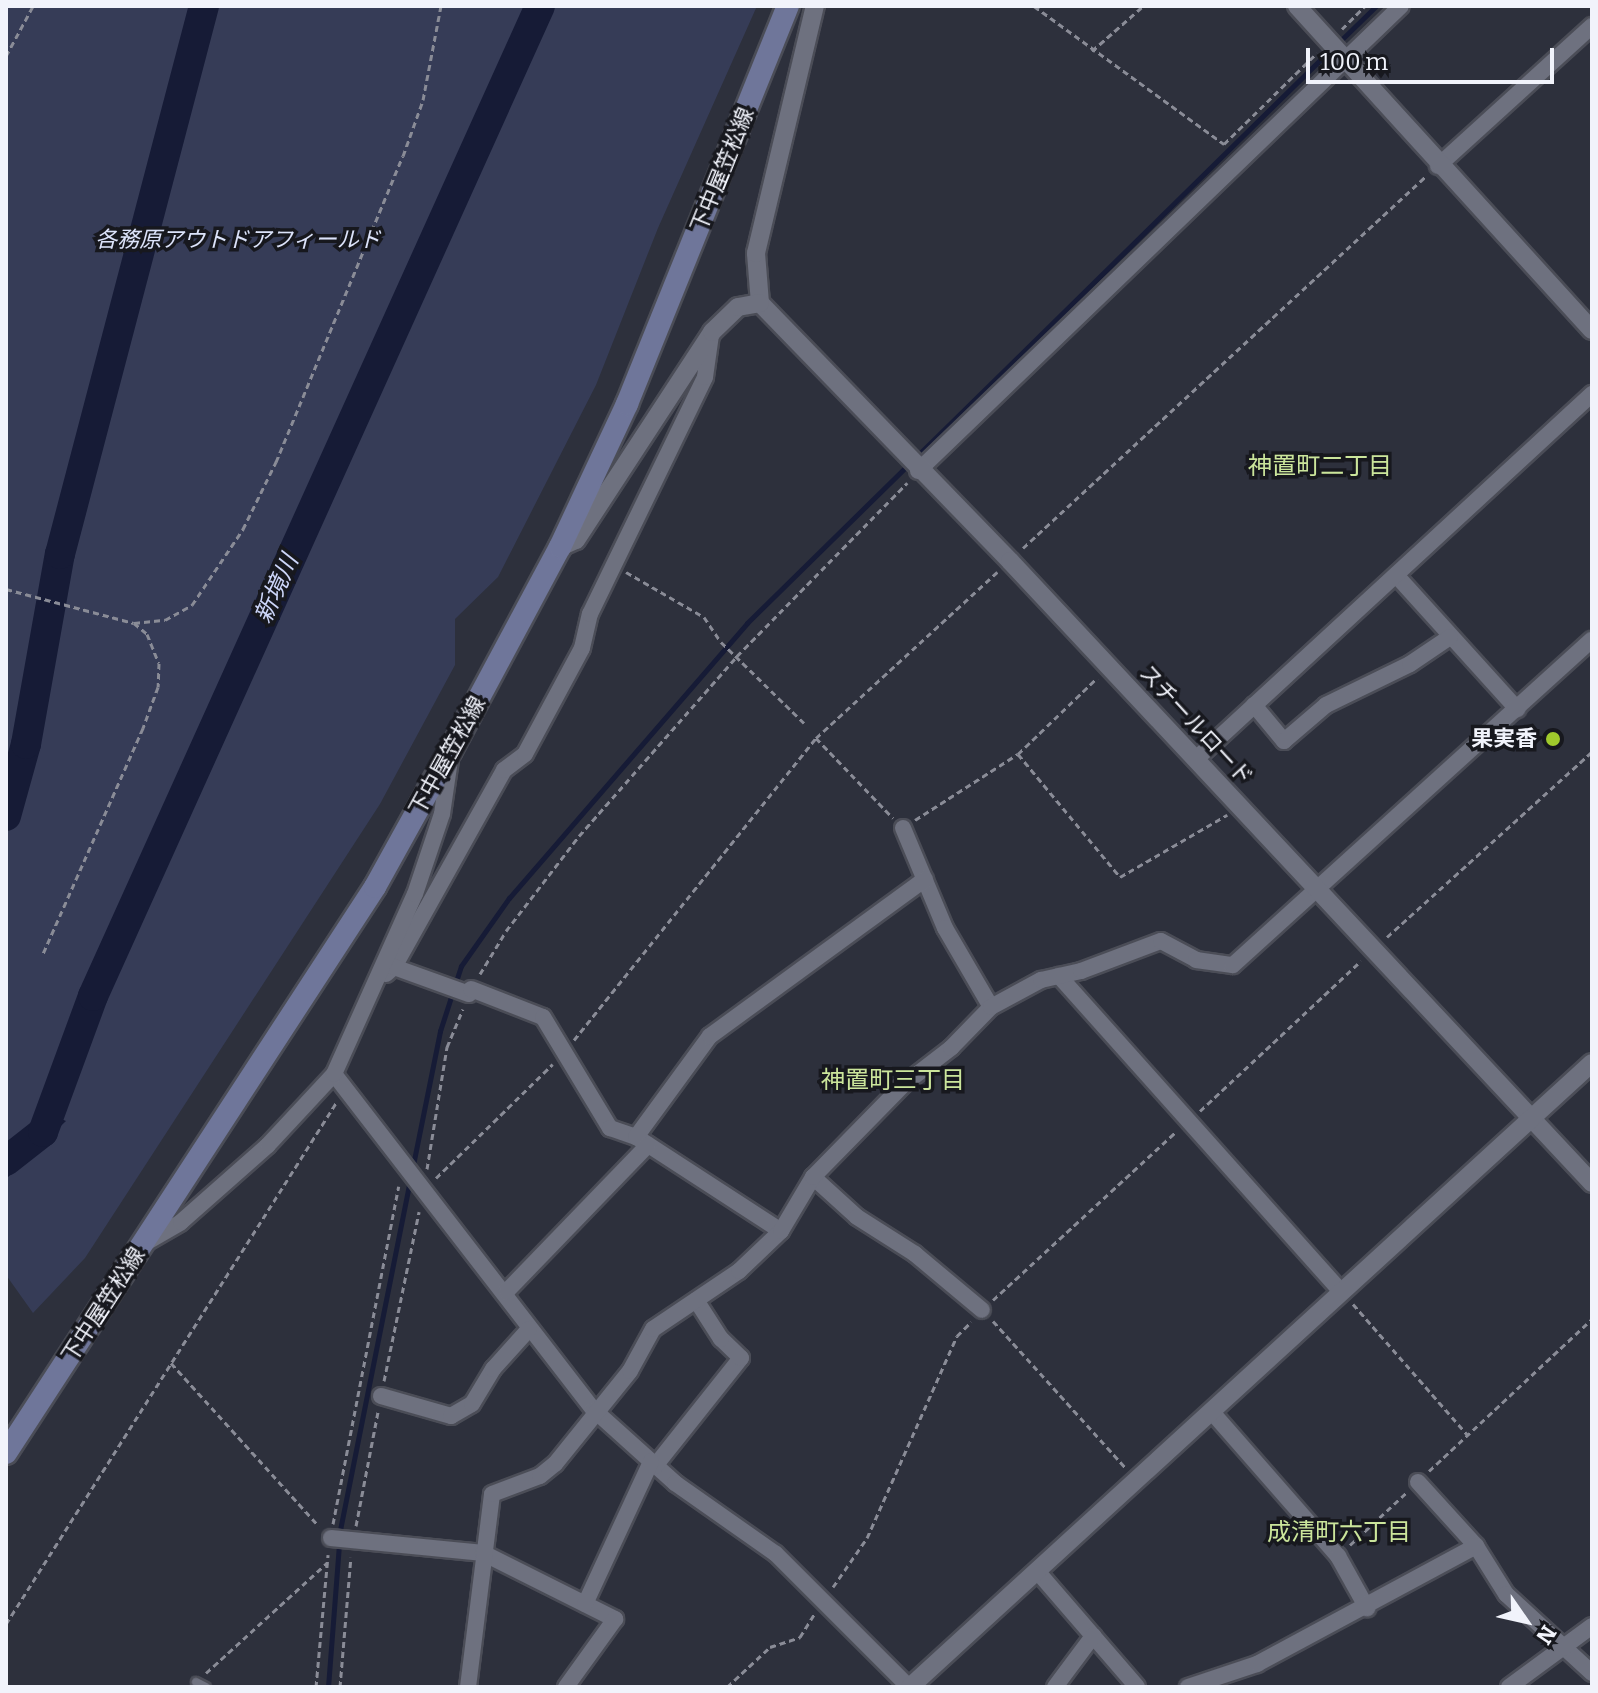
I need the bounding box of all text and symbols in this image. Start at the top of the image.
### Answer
scale bar [1310,32,1558,82]
text: 100 m [1320,48,1388,76]
street label: 下中屋笠松線 [685,104,759,236]
park label: 各務原アウトドアフィールド [95,227,381,253]
district label: 神置町二丁目 [1248,453,1392,481]
water label: 新境川 [249,550,305,628]
street label: スチールロード [1134,660,1258,790]
street label: 下中屋笠松線 [403,692,491,820]
place label: 果実香 [1471,726,1537,752]
marker: 果実香 [1544,730,1562,748]
district label: 神置町三丁目 [821,1067,965,1095]
street label: 下中屋笠松線 [56,1242,150,1368]
district label: 成清町六丁目 [1267,1519,1411,1547]
north arrow [1486,1581,1566,1661]
text: N [1530,1620,1562,1649]

